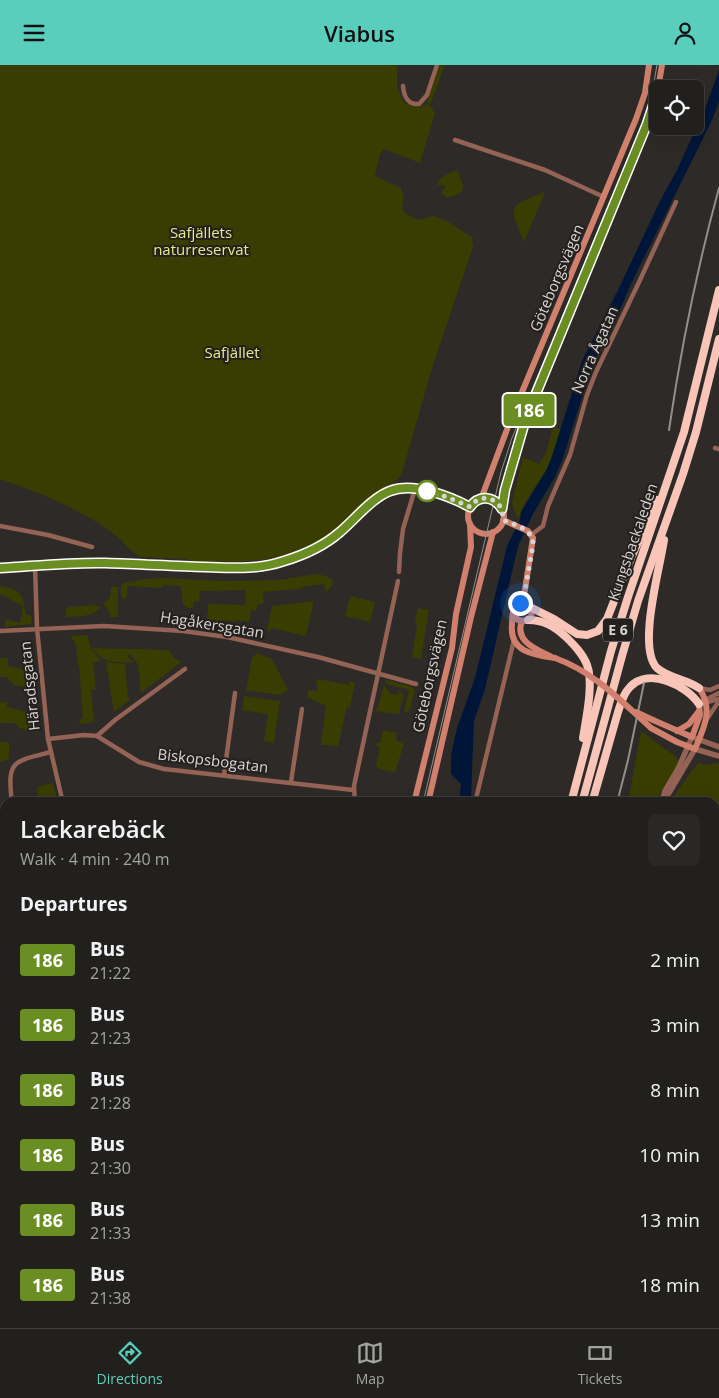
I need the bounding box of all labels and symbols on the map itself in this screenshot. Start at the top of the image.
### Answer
street label: Göteborgsvägen [524,221,588,334]
park label: Safjällets naturreservat [153,222,249,259]
street label: Norra Ågatan [566,303,622,396]
park label: Safjället [204,342,260,362]
line badge: 186 [500,394,558,426]
unlabelled marker [416,480,438,502]
street label: Kungsbackaleden [603,480,662,603]
your location [508,591,533,616]
street label: Hagåkersgatan [159,606,265,642]
street label: Göteborgsvägen [407,618,451,734]
road number: E 6 [603,619,633,641]
street label: Häradsgatan [14,641,44,732]
street label: Biskopsbogatan [157,743,270,777]

